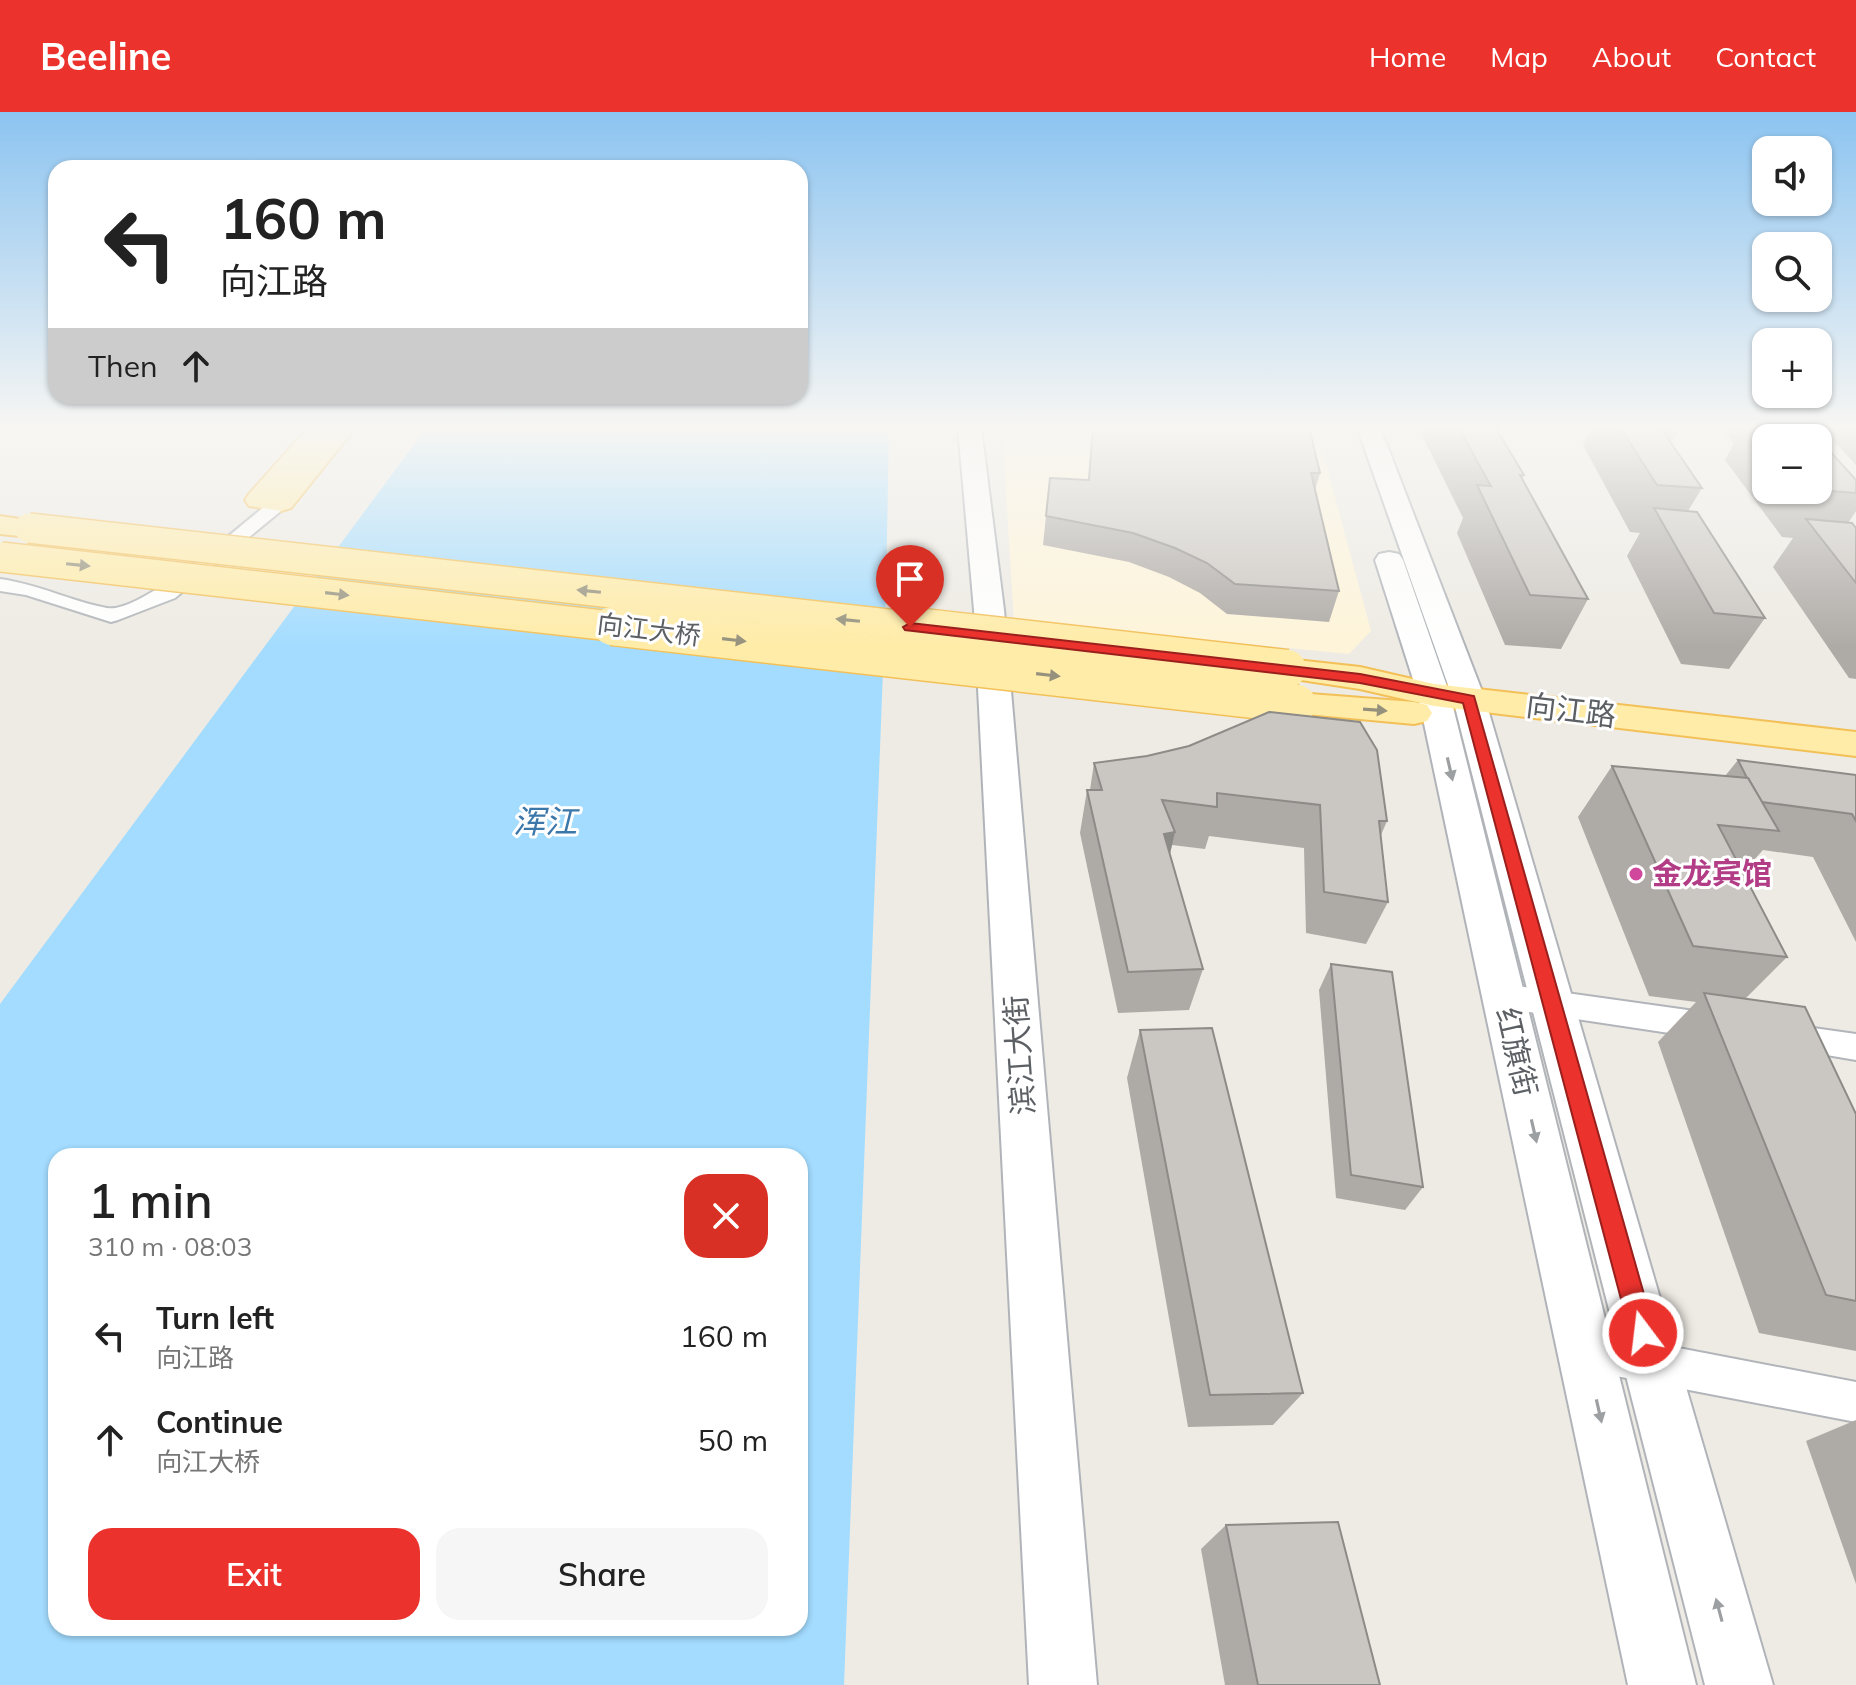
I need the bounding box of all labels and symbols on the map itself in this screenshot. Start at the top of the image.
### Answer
pin [876,545,944,627]
one-way arrow [66,559,91,572]
one-way arrow [577,584,602,597]
one-way arrow [325,588,350,601]
street label: 向江大桥 [595,607,703,652]
one-way arrow [835,613,860,626]
one-way arrow [722,633,747,646]
one-way arrow [1036,669,1061,682]
street label: 向江路 [1524,686,1618,734]
one-way arrow [1363,704,1388,717]
one-way arrow [1444,756,1457,781]
water label: 浑江 [513,801,580,841]
place label: 金龙宾馆 [1652,854,1772,892]
marker: 金龙宾馆 [1627,865,1645,883]
street label: 滨江大街 [996,994,1042,1116]
street label: 红旗街 [1488,1004,1546,1100]
one-way arrow [1528,1119,1541,1144]
position arrow [1601,1291,1685,1375]
one-way arrow [1593,1399,1606,1424]
one-way arrow [1712,1597,1724,1622]

